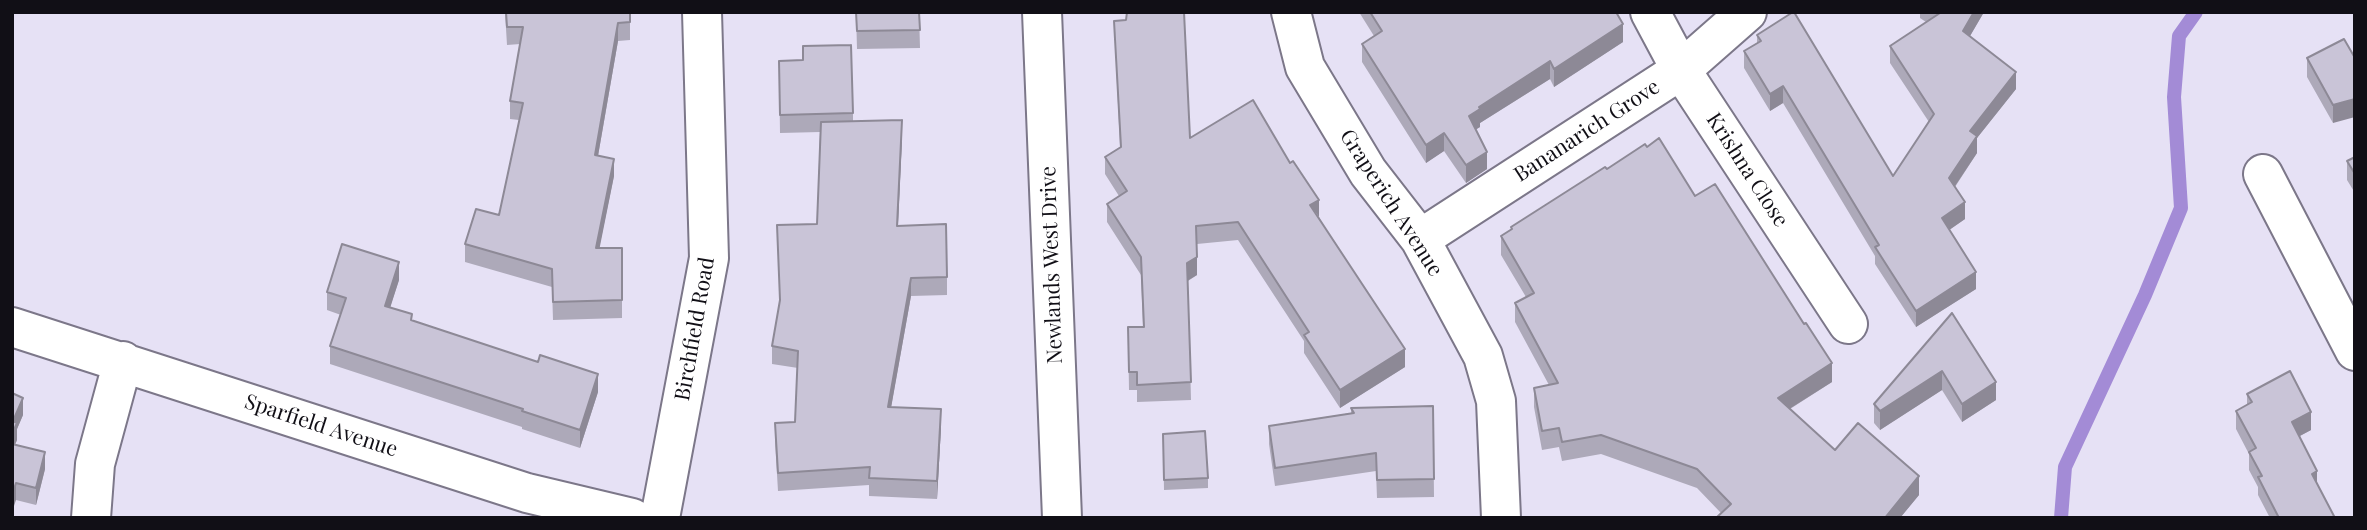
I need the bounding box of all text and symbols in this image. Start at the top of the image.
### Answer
street label: Bananarich Grove [1509,75,1665,187]
street label: Krishna Close [1701,108,1793,232]
street label: Graperich Avenue [1334,125,1448,281]
street label: Newlands West Drive [1036,166,1068,364]
street label: Birchfield Road [670,255,720,403]
street label: Sparfield Avenue [241,389,401,463]

